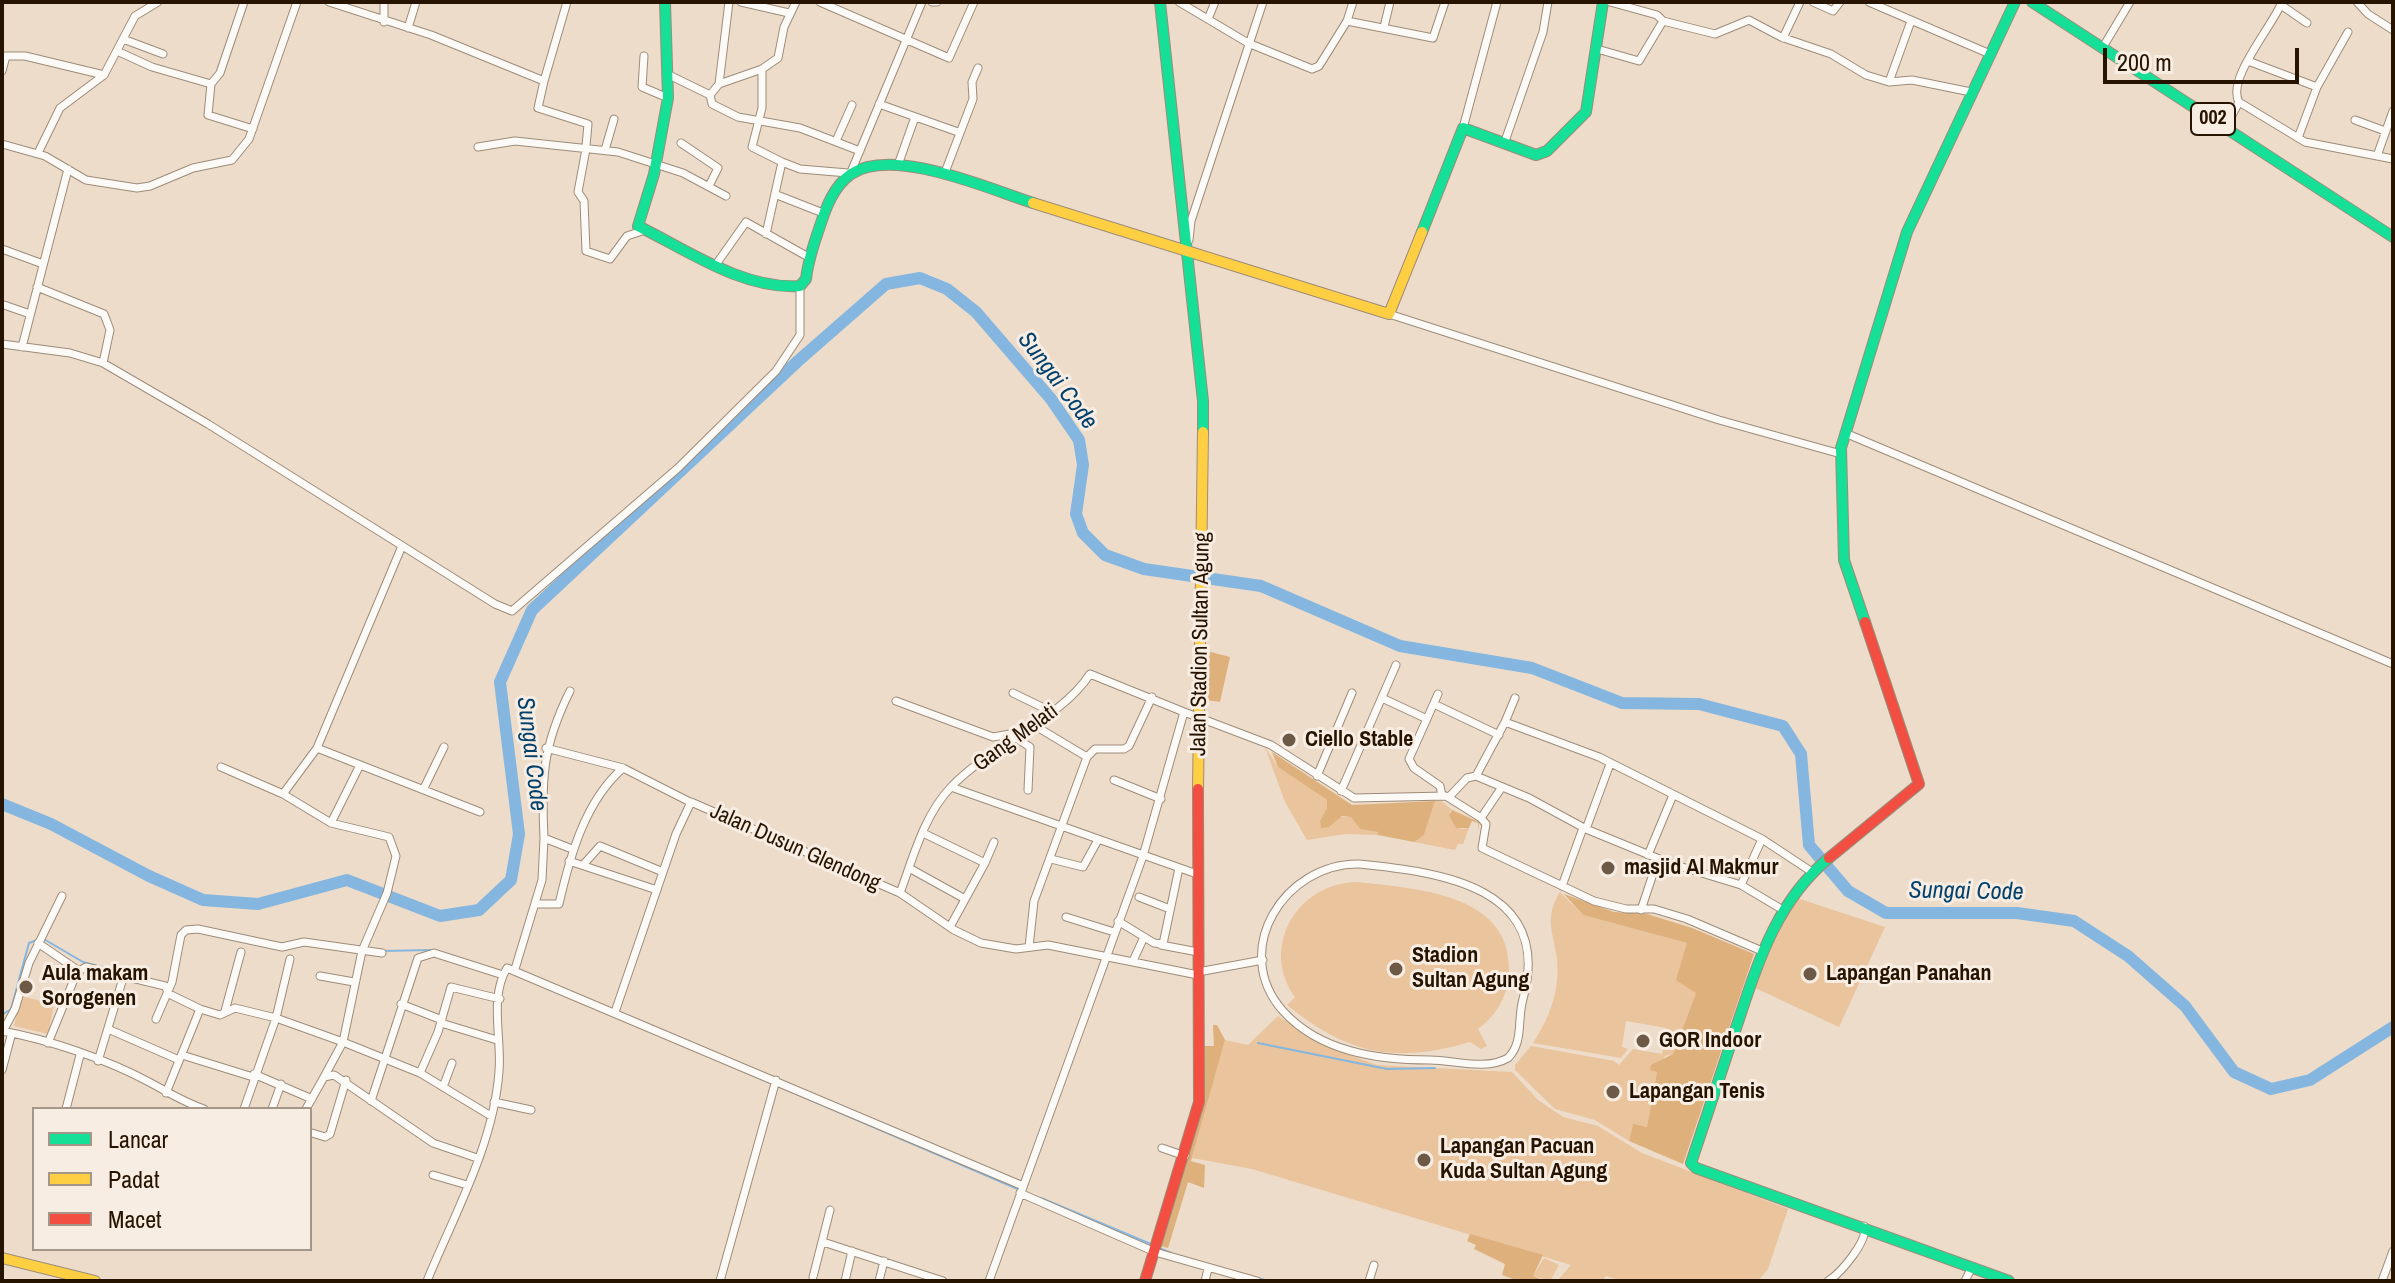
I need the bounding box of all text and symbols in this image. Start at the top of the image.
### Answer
scale bar [2107,32,2303,82]
text: 200 m [2117,46,2172,78]
road number: 002 [2191,103,2235,135]
water label: Sungai Code [1011,326,1103,436]
street label: Jalan Stadion Sultan Agung [1186,532,1216,756]
water label: Sungai Code [510,695,552,813]
street label: Gang Melati [968,698,1064,778]
place label: Ciello Stable [1305,727,1413,753]
marker: Ciello Stable [1280,731,1298,749]
street label: Jalan Dusun Glendong [706,799,884,897]
place label: masjid Al Makmur [1624,855,1778,881]
marker: masjid Al Makmur [1599,859,1617,877]
water label: Sungai Code [1908,877,2024,907]
place label: Stadion Sultan Agung [1412,943,1529,994]
marker: Stadion Sultan Agung [1387,960,1405,978]
place label: Aula makam Sorogenen [42,961,148,1012]
place label: Lapangan Panahan [1826,961,1991,987]
marker: Lapangan Panahan [1801,965,1819,983]
marker: Aula makam Sorogenen [17,978,35,996]
place label: GOR Indoor [1659,1028,1761,1054]
marker: GOR Indoor [1634,1032,1652,1050]
place label: Lapangan Tenis [1629,1079,1765,1105]
marker: Lapangan Tenis [1604,1083,1622,1101]
legend [32,1107,312,1251]
text: Lancar [108,1123,168,1155]
place label: Lapangan Pacuan Kuda Sultan Agung [1440,1134,1607,1186]
marker: Lapangan Pacuan Kuda Sultan Agung [1415,1151,1433,1169]
text: Padat [108,1163,159,1195]
text: Macet [108,1203,162,1235]

